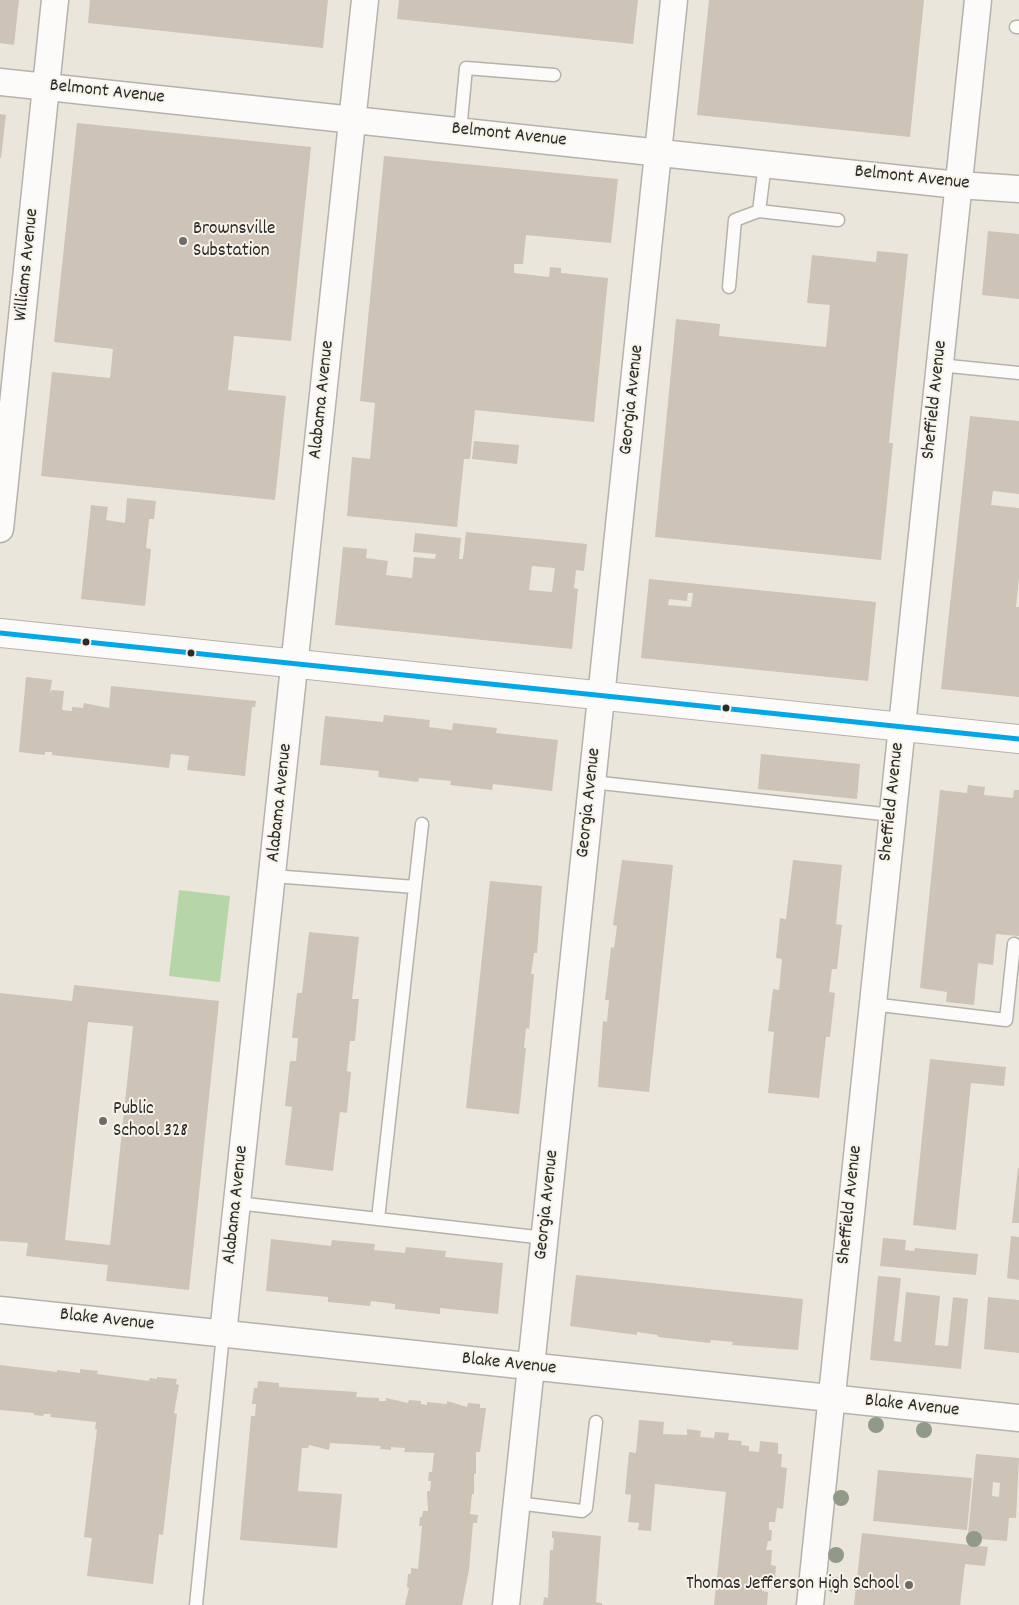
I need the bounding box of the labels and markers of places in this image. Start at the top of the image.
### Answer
place label: Brownsville Substation [193,219,275,263]
marker: Brownsville Substation [177,235,189,247]
unlabelled marker [81,637,91,647]
unlabelled marker [186,648,196,658]
unlabelled marker [721,703,731,713]
place label: Public School 328 [113,1099,188,1143]
marker: Public School 328 [97,1115,109,1127]
place label: Thomas Jefferson High School [686,1574,899,1596]
marker: Thomas Jefferson High School [903,1579,915,1591]

